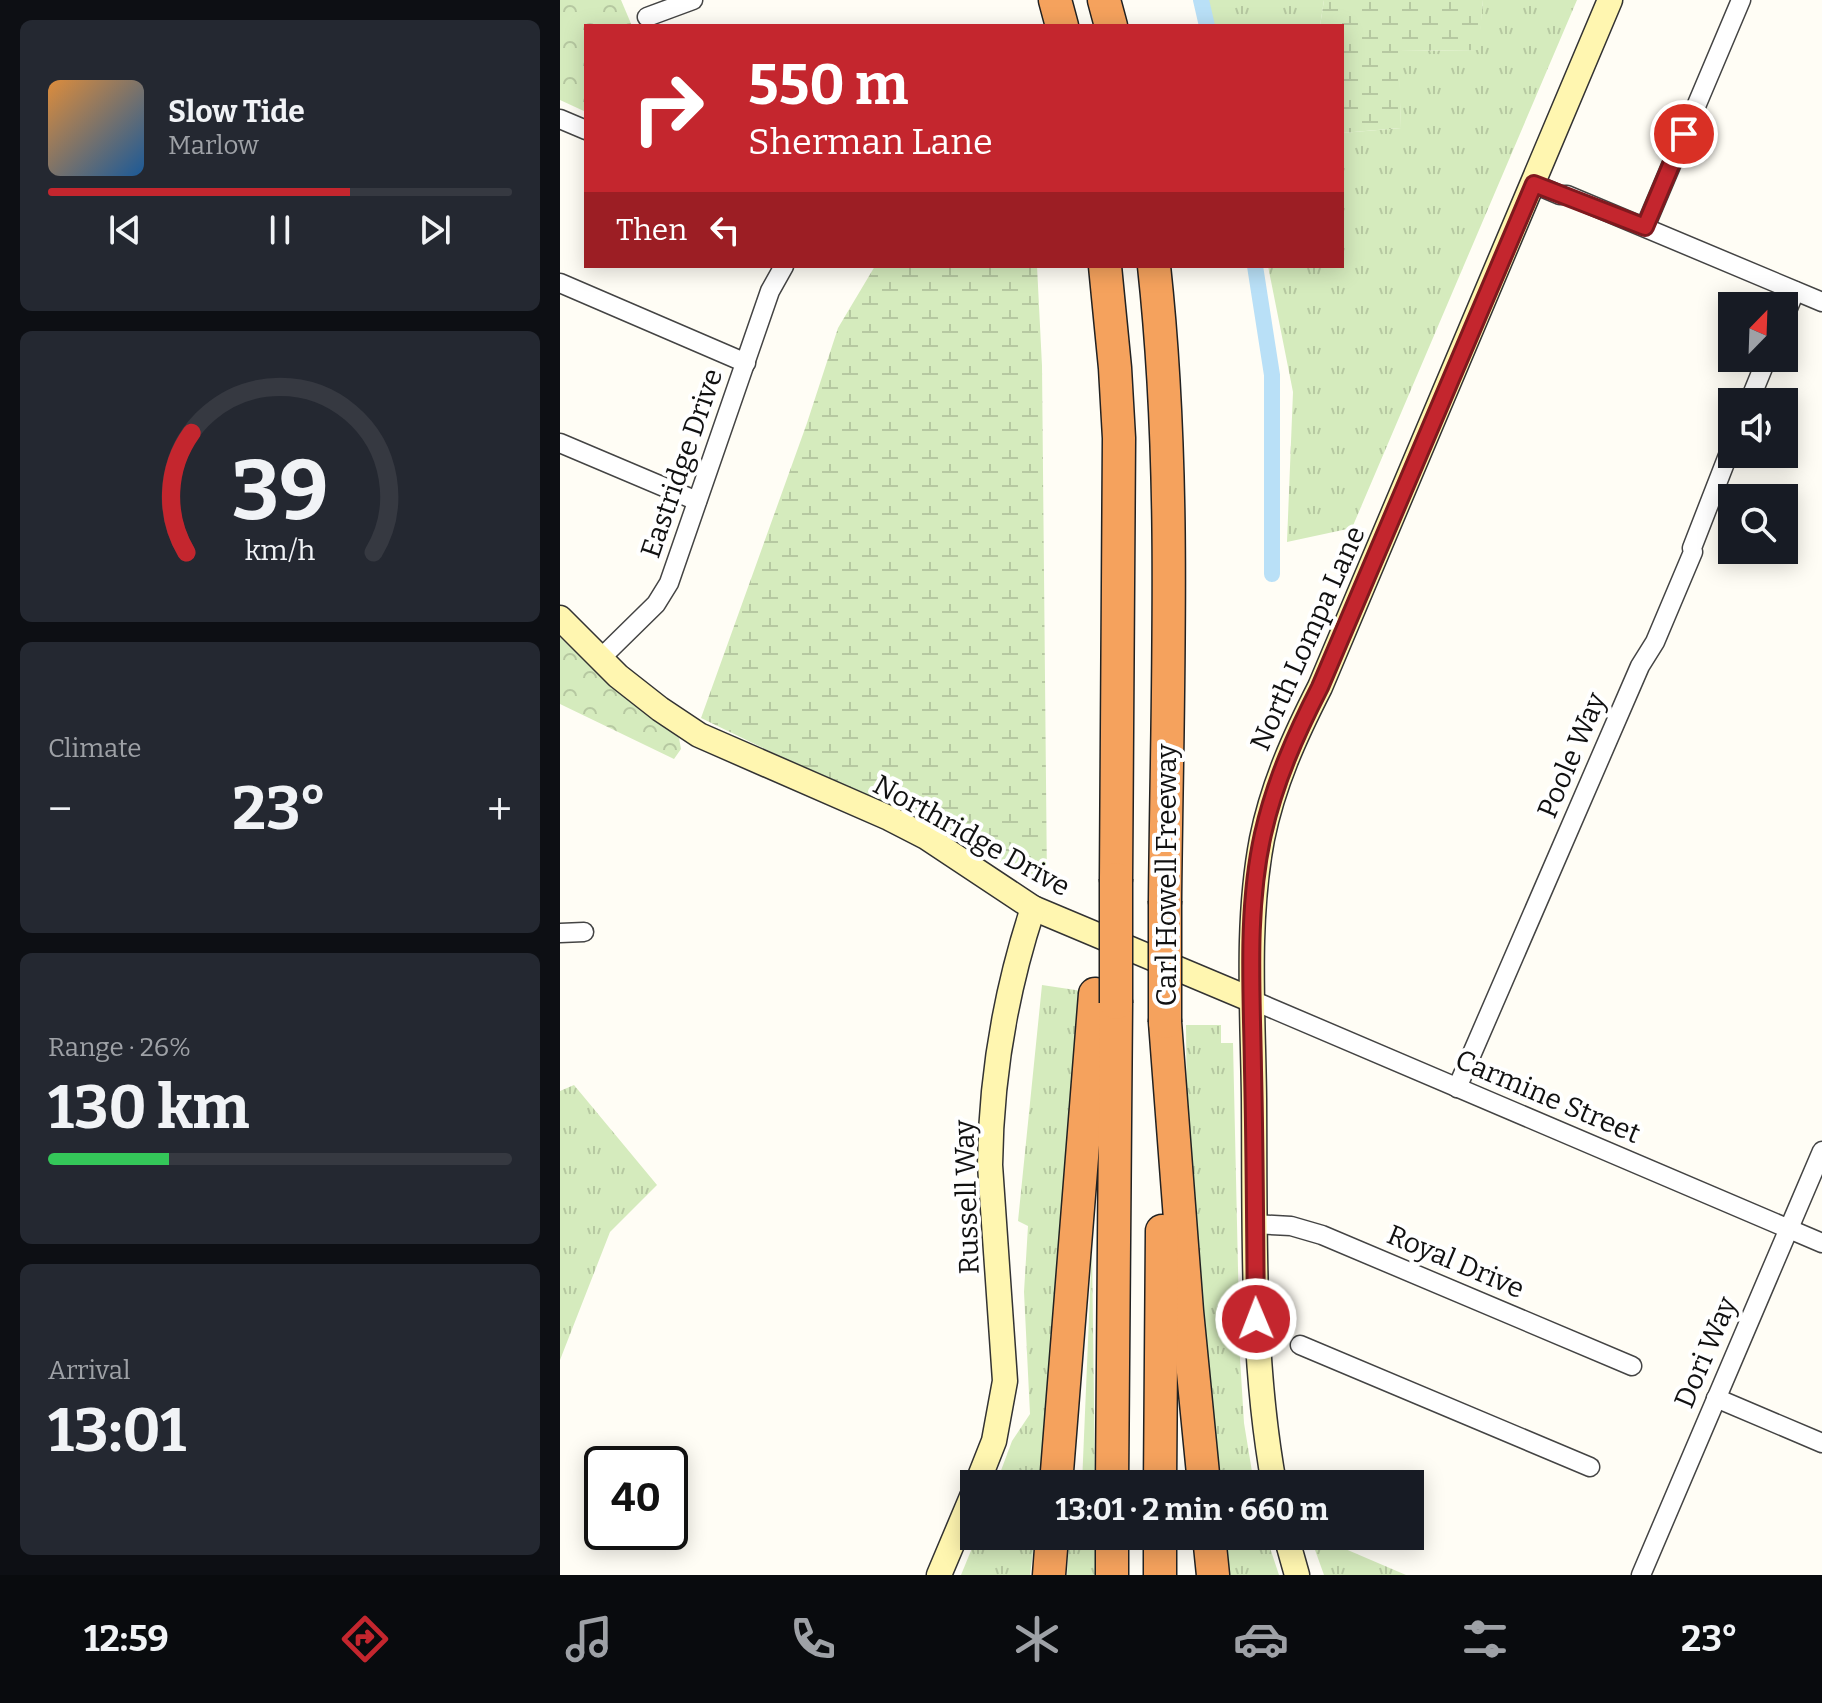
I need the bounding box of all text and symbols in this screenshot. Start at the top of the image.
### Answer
text: 550 m [748,52,908,119]
icon: right [616,56,720,160]
text: Slow Tide [168,94,305,130]
pin [1650,100,1718,168]
icon: arrive [1662,112,1706,156]
text: Sherman Lane [748,120,993,164]
text: Marlow [168,130,259,161]
icon: previous [103,208,147,252]
icon: pause [258,208,302,252]
icon: next [413,208,457,252]
icon: left [703,208,747,252]
text: Then [616,212,687,248]
north arrow [1718,292,1798,372]
map controls [1718,292,1798,564]
street label: Eastridge Drive [634,364,729,562]
button: sound [1718,388,1798,468]
text: 39 [231,440,329,540]
button: search [1718,484,1798,564]
street label: North Lompa Lane [1243,521,1372,755]
text: km/h [245,533,316,568]
street label: Poole Way [1530,687,1613,823]
text: Climate [48,733,142,764]
street label: Carl Howell Freeway [1150,743,1183,1006]
street label: Northridge Drive [868,768,1076,903]
text: 23° [232,773,327,845]
text: − [48,783,72,836]
text: + [487,783,512,836]
text: Range · 26% [48,1032,191,1063]
street label: Carmine Street [1450,1043,1645,1150]
text: 130 km [48,1072,249,1144]
street label: Russell Way [947,1119,986,1275]
street label: Royal Drive [1382,1218,1529,1305]
position arrow [1214,1277,1298,1361]
street label: Dori Way [1667,1291,1744,1413]
text: Arrival [48,1355,130,1386]
text: 13:01 [48,1395,186,1467]
speed limit sign: 40 [584,1446,688,1550]
text: 13:01 · 2 min · 660 m [1056,1492,1328,1528]
icon: directions [337,1611,393,1667]
icon: music [561,1611,617,1667]
icon: phone [785,1611,841,1667]
icon: climate [1009,1611,1065,1667]
icon: car [1233,1611,1289,1667]
icon: filters [1457,1611,1513,1667]
text: 12:59 [84,1617,169,1661]
text: 23° [1681,1617,1738,1661]

